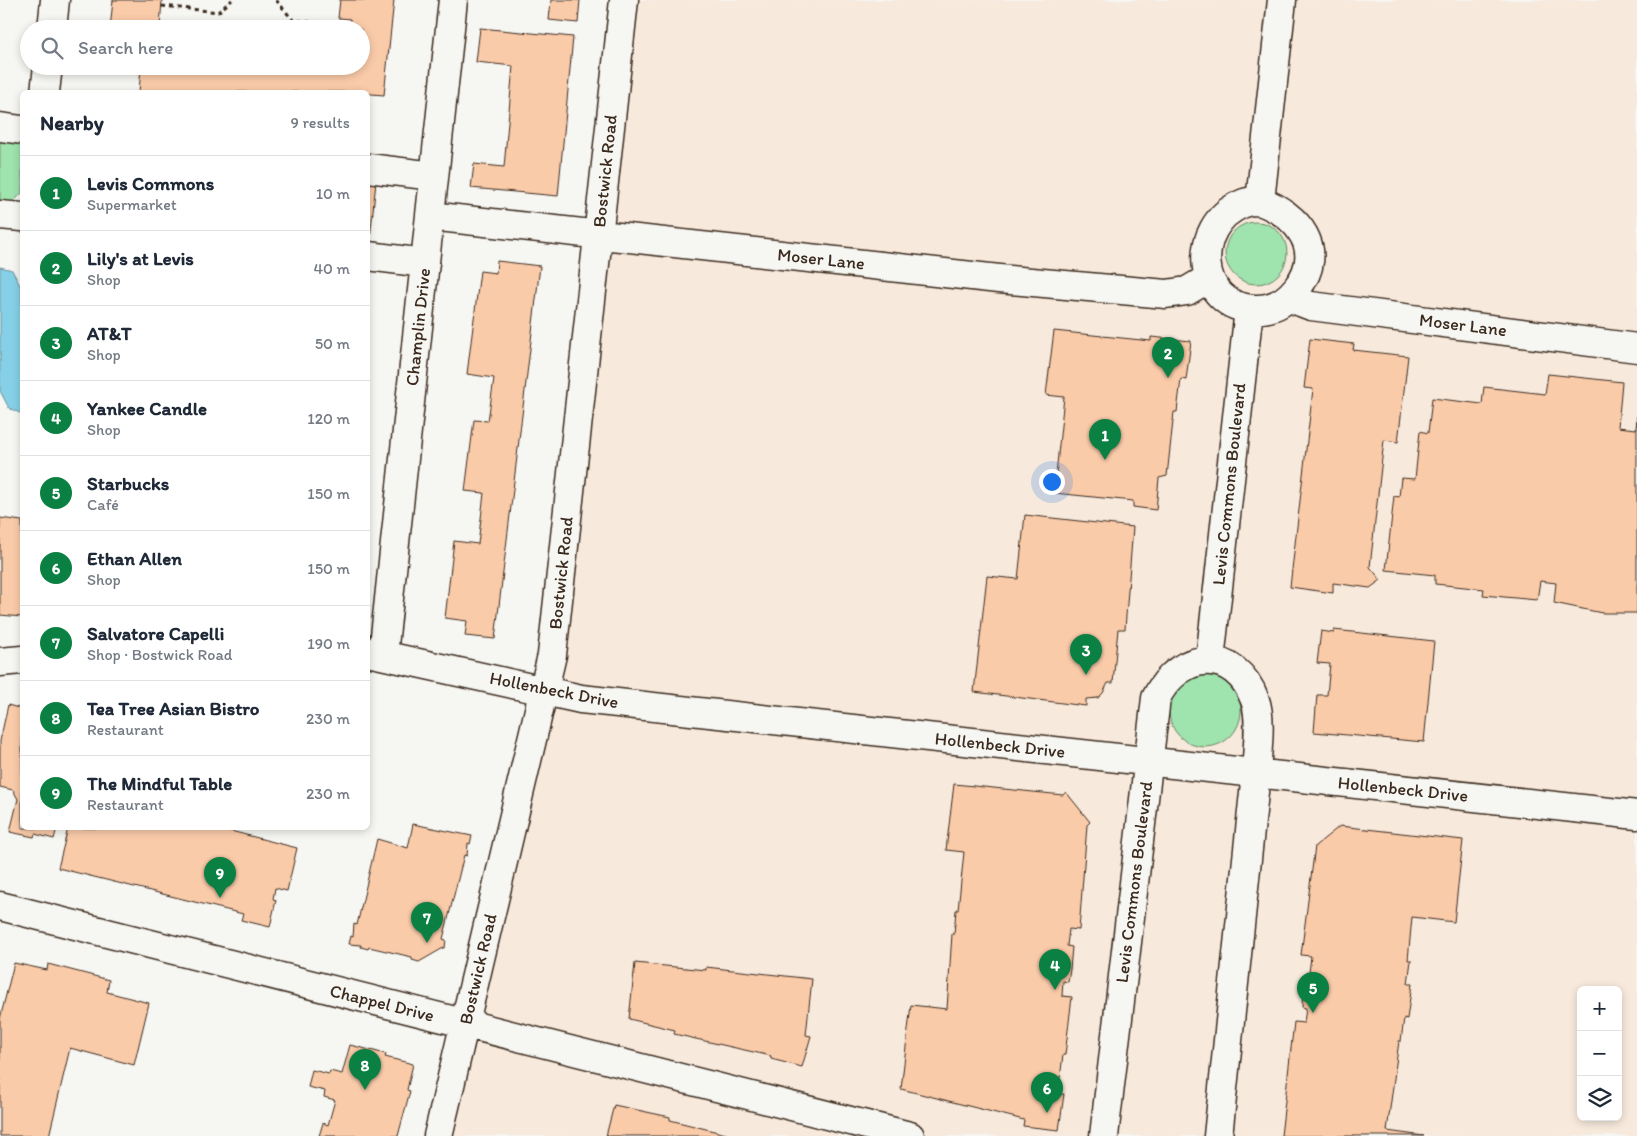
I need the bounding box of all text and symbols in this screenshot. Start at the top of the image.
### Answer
search box [20,20,370,75]
icon: search [38,34,66,62]
text: Search here [78,36,173,59]
text: Nearby [40,110,104,135]
text: 9 results [291,113,350,132]
street label: Bostwick Road [588,113,622,228]
text: Levis Commons [87,172,214,195]
text: 1 [52,184,60,203]
text: 10 m [316,184,350,203]
text: Supermarket [87,195,177,214]
street label: Moser Lane [776,243,866,275]
text: Lily's at Levis [87,247,194,270]
text: 2 [52,259,60,278]
text: 40 m [313,259,350,278]
street label: Champlin Drive [401,267,435,387]
text: Shop [87,270,121,289]
street label: Moser Lane [1418,309,1508,341]
text: AT&T [87,322,132,345]
text: 3 [52,334,60,353]
text: 50 m [315,334,350,353]
pin: 2 [1152,337,1184,378]
text: Shop [87,345,121,364]
street label: Levis Commons Boulevard [1207,382,1251,586]
text: Yankee Candle [87,397,207,420]
text: 4 [51,409,61,428]
text: 120 m [307,409,350,428]
pin: 1 [1089,419,1121,460]
text: Shop [87,420,121,439]
your location [1039,469,1065,495]
text: Starbucks [87,472,169,495]
text: 5 [52,484,60,503]
text: 150 m [307,484,350,503]
text: Café [87,495,119,514]
street label: Bostwick Road [544,515,578,630]
text: Ethan Allen [87,547,182,570]
text: 6 [52,559,60,578]
text: 150 m [307,559,350,578]
text: Shop [87,570,121,589]
text: Salvatore Capelli [87,622,224,645]
text: 7 [52,634,60,653]
text: 190 m [307,634,350,653]
pin: 3 [1070,634,1102,675]
text: Shop · Bostwick Road [87,645,232,664]
street label: Hollenbeck Drive [488,667,620,713]
text: Tea Tree Asian Bistro [87,697,259,720]
text: 8 [52,709,60,728]
text: 230 m [306,709,350,728]
text: Restaurant [87,720,164,739]
street label: Hollenbeck Drive [934,727,1066,763]
street label: Hollenbeck Drive [1337,771,1469,807]
text: The Mindful Table [87,772,232,795]
street label: Levis Commons Boulevard [1111,780,1157,984]
text: 9 [52,784,60,803]
text: 230 m [306,784,350,803]
text: Restaurant [87,795,164,814]
pin: 9 [204,857,236,898]
pin: 7 [411,902,443,943]
street label: Bostwick Road [455,911,502,1027]
pin: 4 [1039,949,1071,990]
pin: 5 [1297,972,1329,1013]
street label: Chappel Drive [327,979,437,1027]
map controls [1577,986,1622,1121]
button: + [1577,986,1622,1031]
button: − [1577,1031,1622,1076]
pin: 8 [349,1049,381,1090]
pin: 6 [1031,1072,1063,1113]
button: layers [1577,1076,1622,1121]

